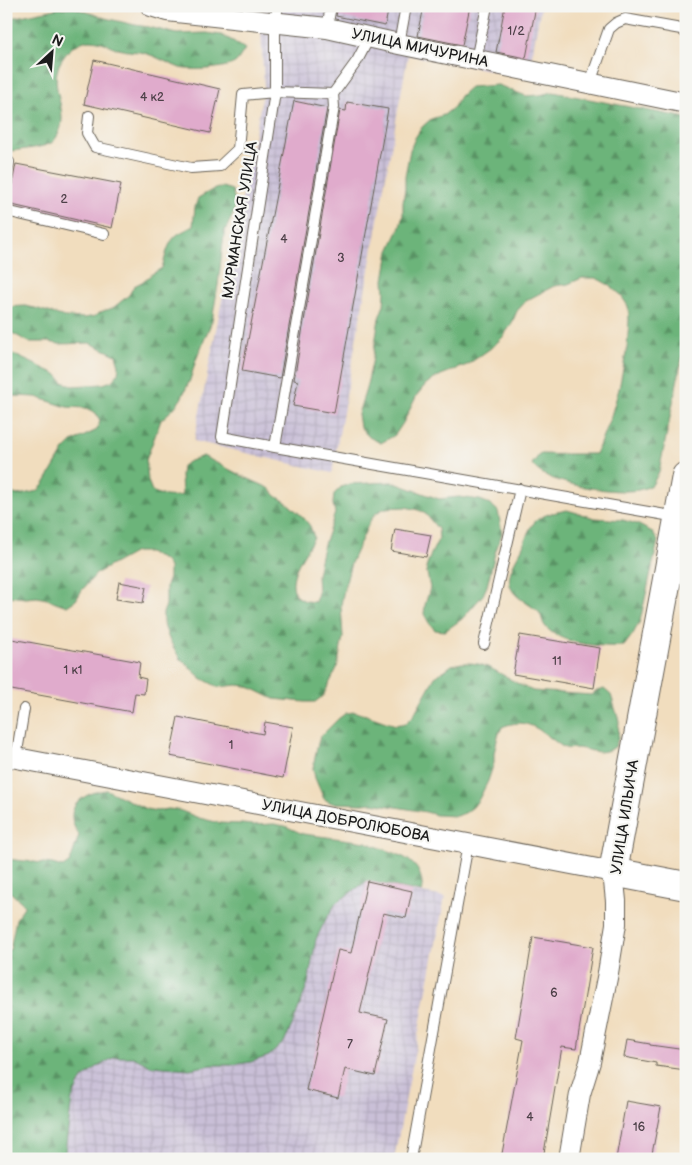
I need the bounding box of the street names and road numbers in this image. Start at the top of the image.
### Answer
street label: УЛИЦА МИЧУРИНА [350,24,491,72]
street label: МУРМАНСКАЯ УЛИЦА [218,139,262,300]
street label: УЛИЦА ИЛЬИЧА [607,757,644,876]
street label: УЛИЦА ДОБРОЛЮБОВА [260,795,432,847]

